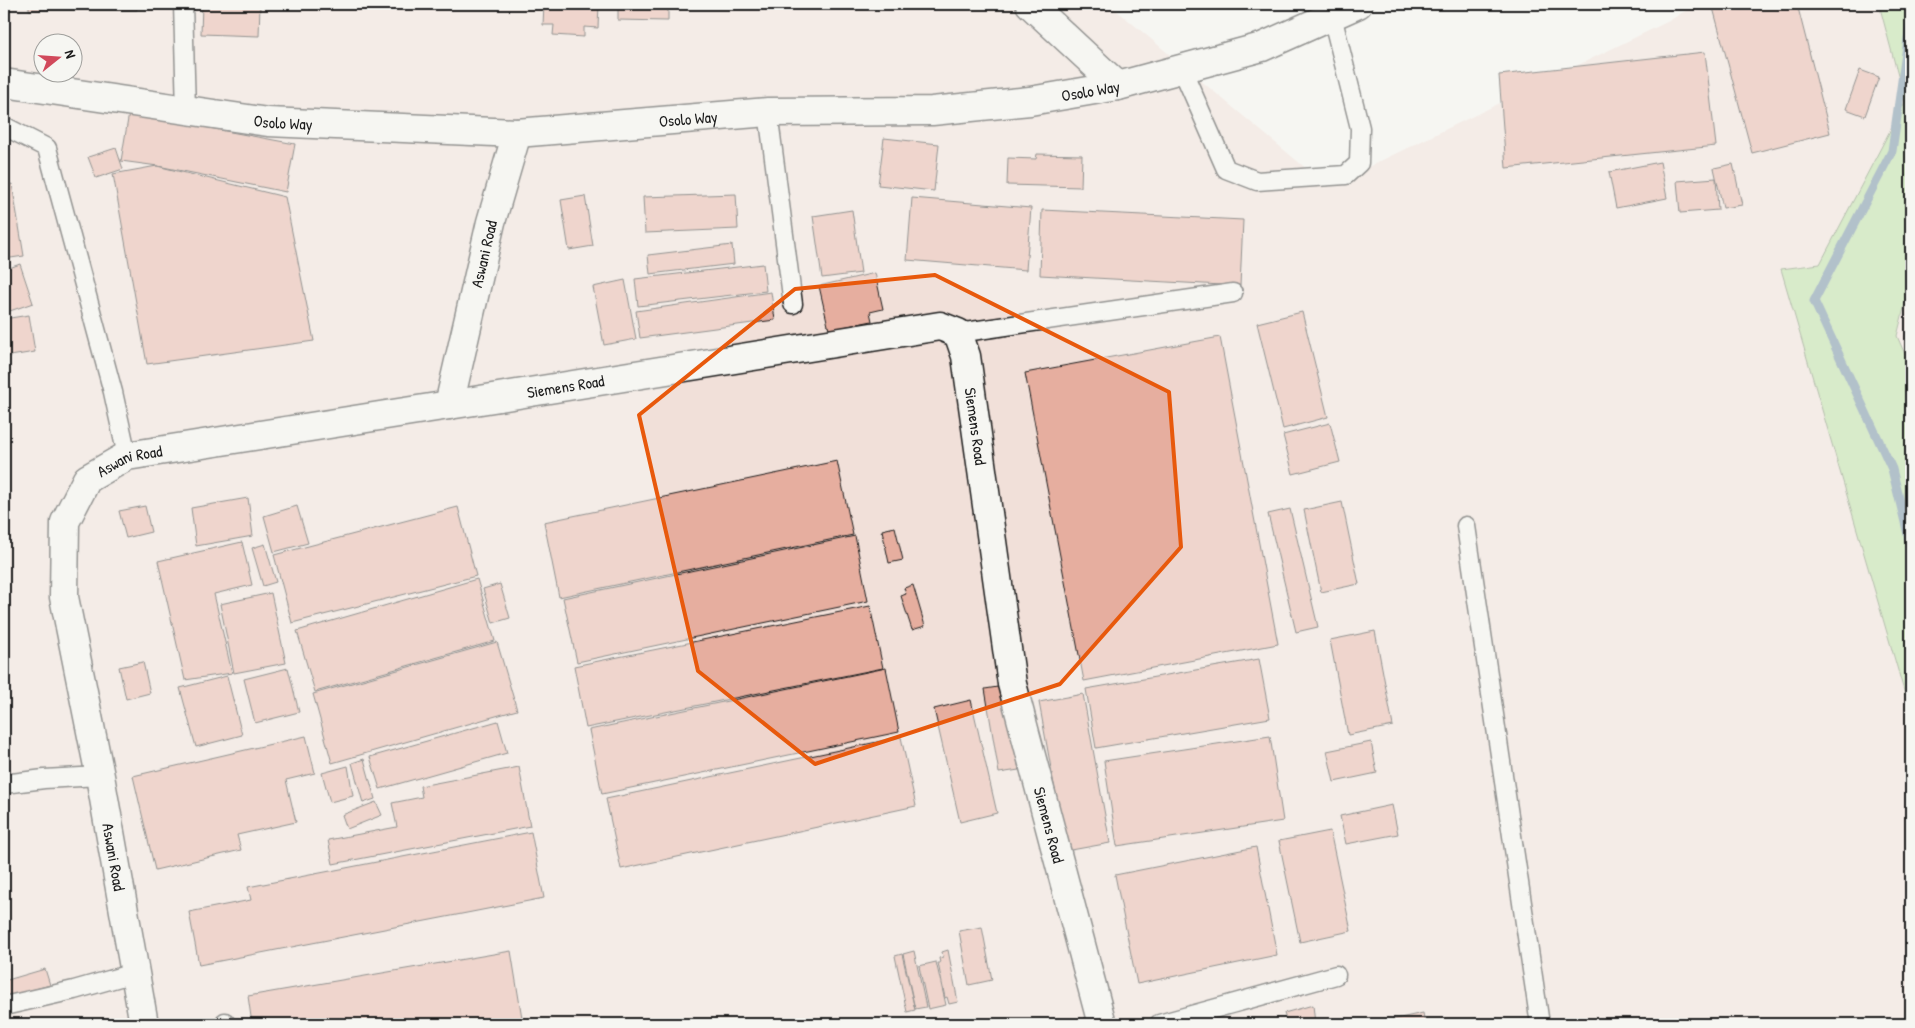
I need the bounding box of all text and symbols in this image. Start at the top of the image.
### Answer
north arrow [32,32,82,82]
text: N [61,48,81,61]
street label: Osolo Way [1060,75,1122,106]
street label: Osolo Way [658,105,719,132]
street label: Osolo Way [252,109,313,135]
street label: Aswani Road [465,218,502,290]
street label: Siemens Road [525,369,606,403]
street label: Siemens Road [960,386,992,466]
street label: Aswani Road [93,440,164,482]
street label: Siemens Road [1029,784,1070,865]
street label: Aswani Road [97,821,131,893]

